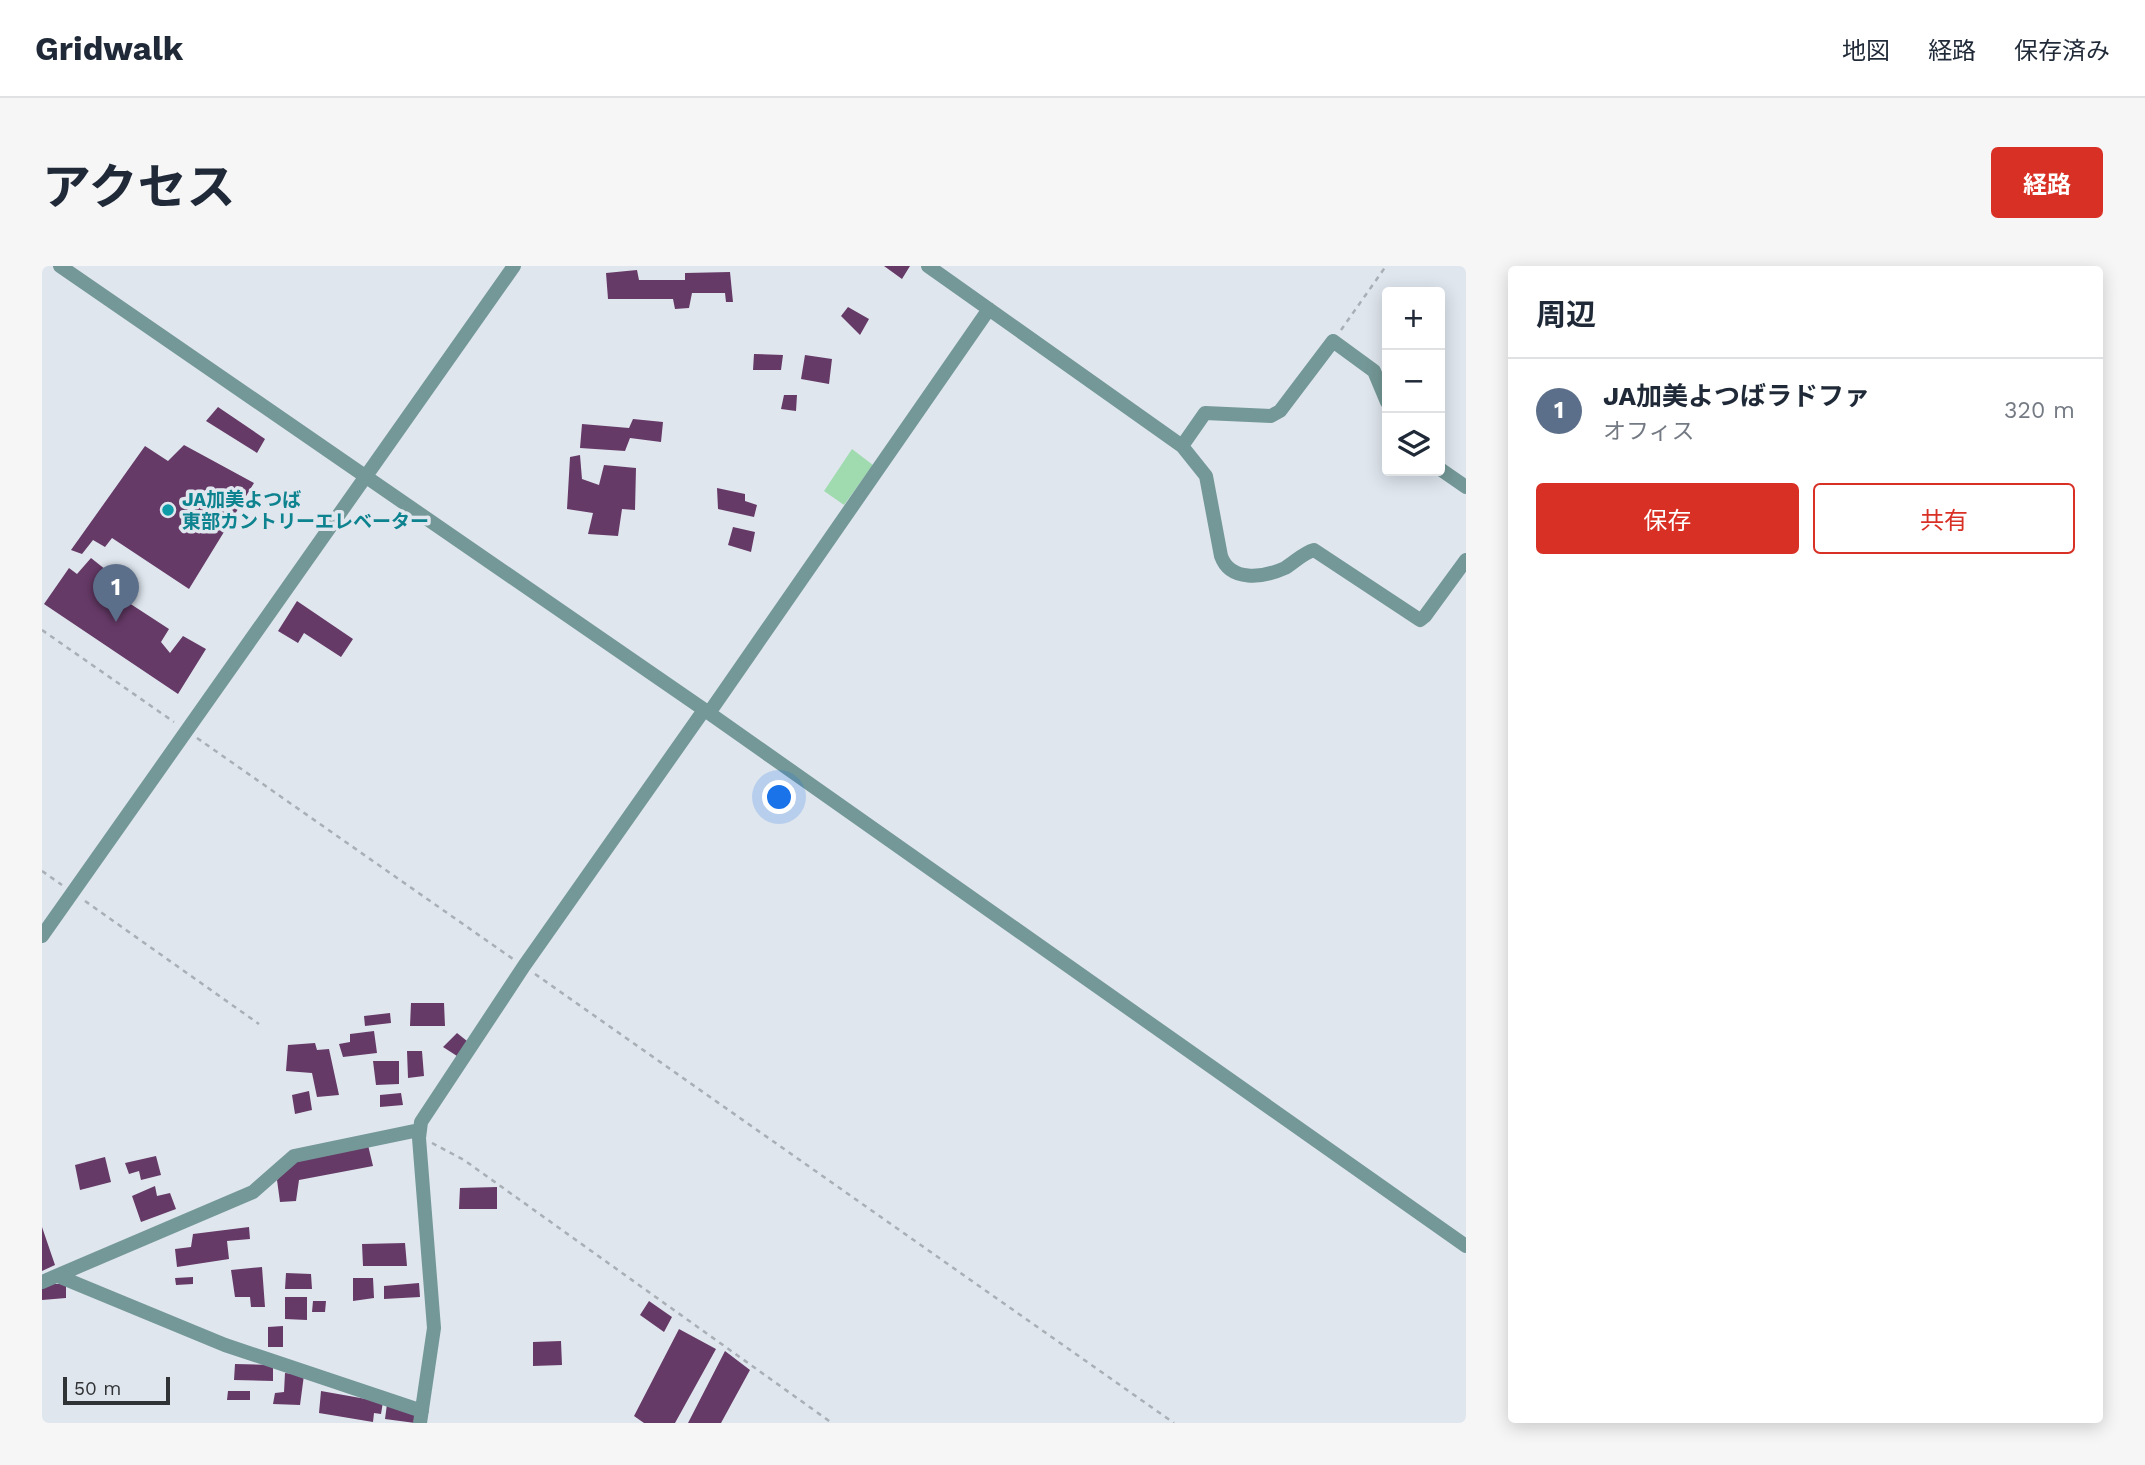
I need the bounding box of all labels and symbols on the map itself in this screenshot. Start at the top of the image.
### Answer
place label: JA加美よつば 東部カントリーエレベーター [182,488,429,533]
marker: JA加美よつば 東部カントリーエレベーター [160,502,176,518]
pin: 1 [93,564,139,622]
your location [762,780,796,814]
scale bar [63,1374,170,1406]

